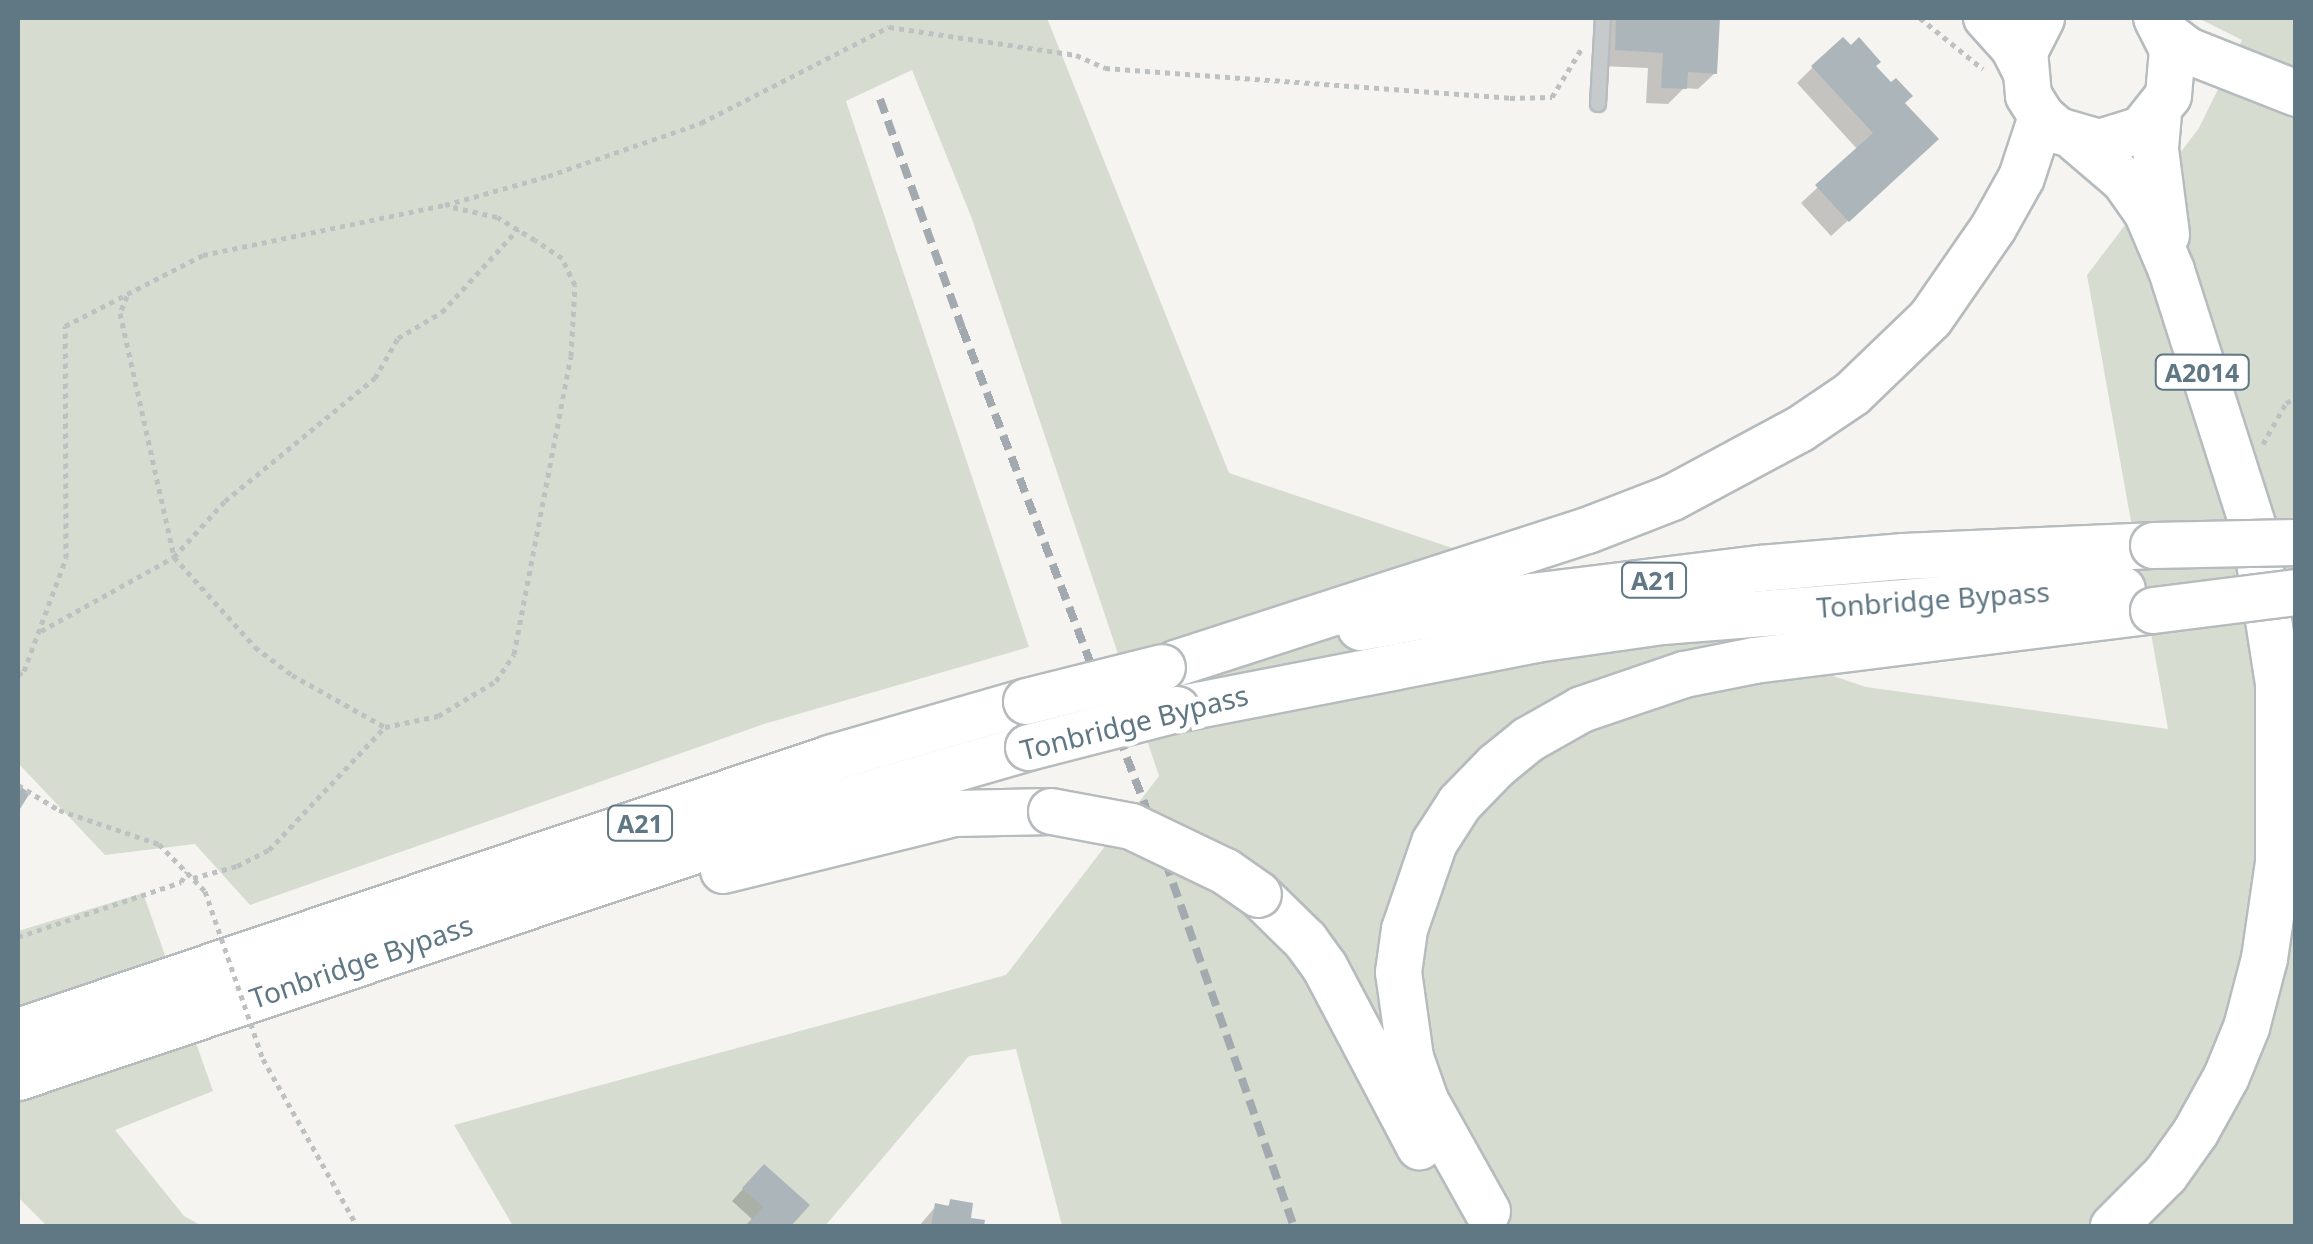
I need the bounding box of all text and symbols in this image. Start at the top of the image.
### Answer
road number: A2014 [2154,352,2250,392]
road number: A21 [1619,560,1689,600]
street label: Tonbridge Bypass [1815,574,2051,624]
street label: Tonbridge Bypass [1017,677,1251,767]
road number: A21 [605,803,675,843]
street label: Tonbridge Bypass [245,907,477,1015]

